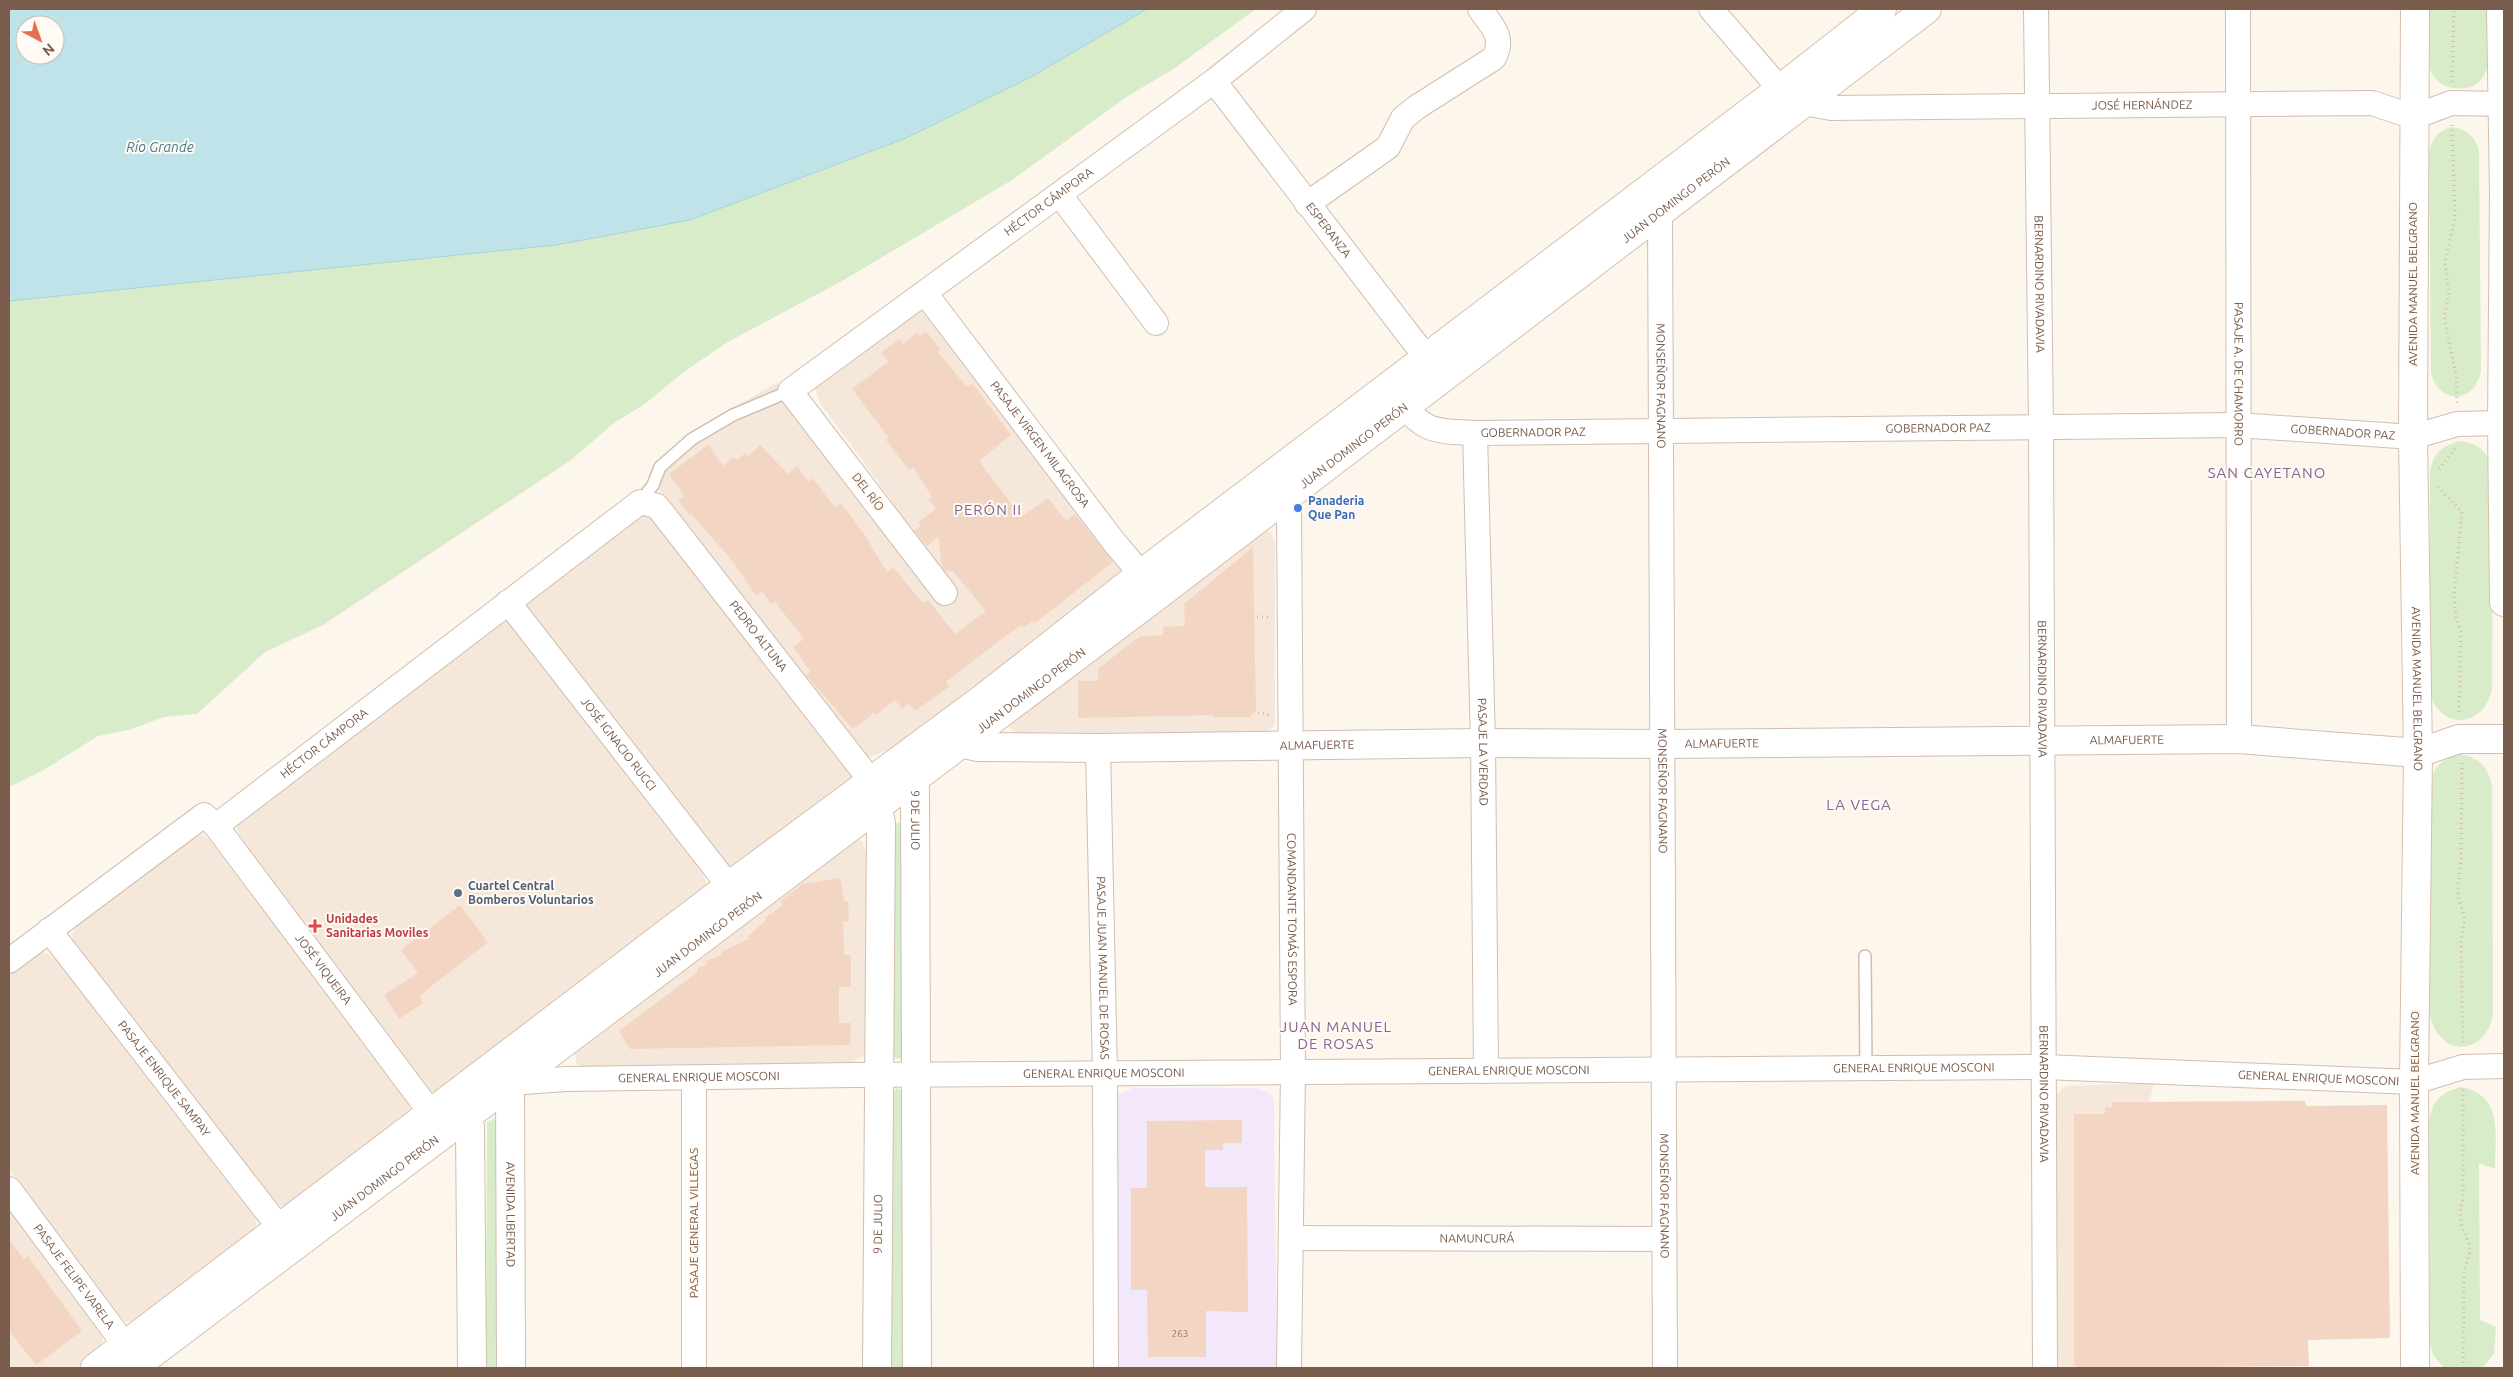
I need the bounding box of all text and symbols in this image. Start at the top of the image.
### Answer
north arrow [15,15,65,65]
text: N [39,40,58,59]
street label: JOSÉ HERNÁNDEZ [2092,98,2193,112]
water label: Río Grande [126,139,194,155]
street label: JUAN DOMINGO PERÓN [1619,155,1732,245]
street label: HÉCTOR CÁMPORA [1001,165,1095,238]
street label: ESPERANZA [1304,200,1354,260]
street label: AVENIDA MANUEL BELGRANO [2406,202,2419,366]
street label: BERNARDINO RIVADAVIA [2032,215,2047,353]
street label: PASAJE A. DE CHAMORRO [2232,302,2246,446]
street label: MONSEÑOR FAGNANO [1654,323,1668,449]
street label: PASAJE VIRGEN MILAGROSA [988,378,1092,510]
street label: JUAN DOMINGO PERÓN [1297,400,1410,491]
street label: GOBERNADOR PAZ [1886,421,1991,435]
street label: GOBERNADOR PAZ [2290,422,2396,442]
street label: GOBERNADOR PAZ [1481,425,1586,439]
district label: SAN CAYETANO [2208,464,2326,481]
street label: DEL RÍO [850,470,887,513]
place label: Panaderia Que Pan [1308,494,1364,521]
district label: PERÓN II [954,501,1022,518]
marker: Panaderia Que Pan [1292,502,1304,514]
street label: PEDRO ALTUNA [727,598,790,674]
street label: AVENIDA MANUEL BELGRANO [2410,607,2425,771]
street label: BERNARDINO RIVADAVIA [2036,620,2049,758]
street label: JUAN DOMINGO PERÓN [974,645,1088,735]
street label: JOSÉ IGNACIO RUCCI [579,695,659,793]
street label: PASAJE LA VERDAD [1476,698,1491,806]
street label: HÉCTOR CÁMPORA [277,705,370,781]
street label: MONSEÑOR FAGNANO [1656,728,1670,854]
street label: ALMAFUERTE [2090,733,2164,746]
street label: ALMAFUERTE [1685,736,1759,750]
street label: ALMAFUERTE [1280,738,1354,752]
street label: 9 DE JULIO [909,790,922,850]
district label: LA VEGA [1826,796,1892,813]
street label: COMANDANTE TOMÁS ESPORA [1285,833,1300,1006]
street label: PASAJE JUAN MANUEL DE ROSAS [1095,876,1112,1060]
place label: Cuartel Central Bomberos Voluntarios [468,879,594,906]
marker: Cuartel Central Bomberos Voluntarios [452,887,464,899]
street label: JUAN DOMINGO PERÓN [651,889,764,979]
place label: Unidades Sanitarias Moviles [326,912,429,939]
marker: Unidades Sanitarias Moviles [308,919,322,933]
street label: JOSÉ VIQUEIRA [293,931,354,1007]
street label: AVENIDA MANUEL BELGRANO [2408,1011,2421,1175]
street label: PASAJE ENRIQUE SAMPAY [116,1018,213,1139]
district label: JUAN MANUEL DE ROSAS [1280,1018,1392,1052]
street label: BERNARDINO RIVADAVIA [2038,1025,2051,1163]
street label: GENERAL ENRIQUE MOSCONI [1833,1060,1995,1074]
street label: GENERAL ENRIQUE MOSCONI [1428,1063,1590,1077]
street label: GENERAL ENRIQUE MOSCONI [1023,1066,1185,1080]
street label: GENERAL ENRIQUE MOSCONI [2238,1068,2400,1087]
street label: GENERAL ENRIQUE MOSCONI [618,1069,780,1084]
street label: JUAN DOMINGO PERÓN [327,1133,441,1223]
street label: MONSEÑOR FAGNANO [1658,1133,1672,1259]
street label: PASAJE GENERAL VILLEGAS [687,1148,700,1298]
street label: AVENIDA LIBERTAD [504,1162,518,1267]
street label: 9 DE JULIO [871,1194,884,1254]
street label: PASAJE FELIPE VARELA [31,1221,118,1331]
street label: NAMUNCURÁ [1440,1231,1515,1245]
house number: 263 [1172,1328,1188,1339]

